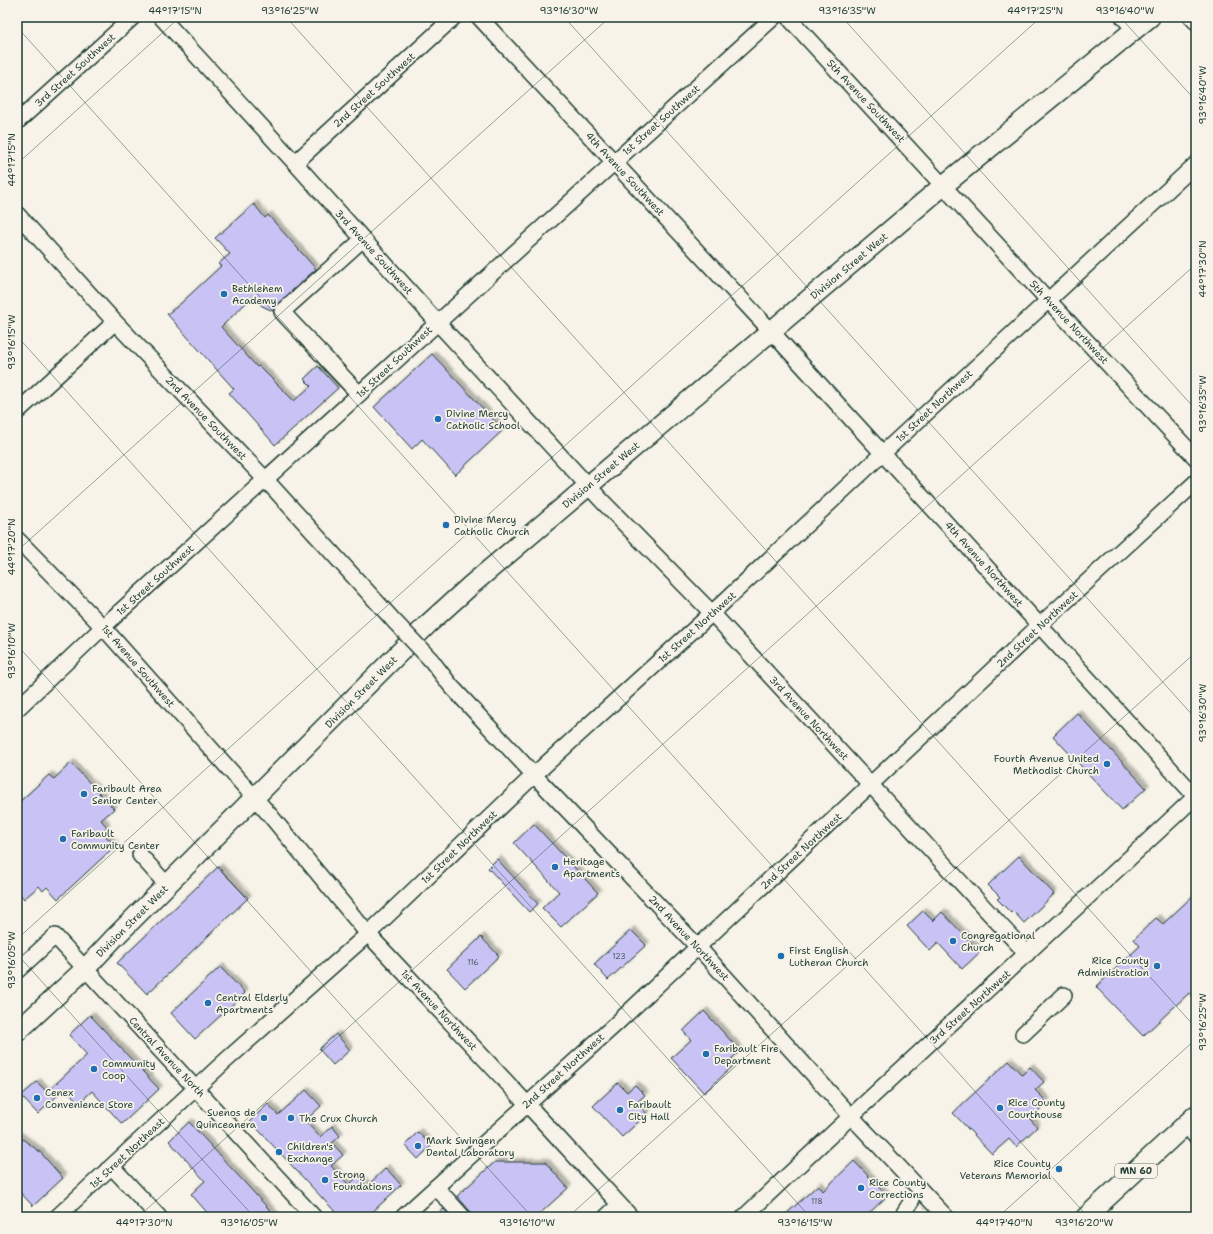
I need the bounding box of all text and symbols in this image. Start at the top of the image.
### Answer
text: 44°17'15"N [148,4,202,17]
text: 93°16'25"W [261,4,319,17]
text: 93°16'30"W [540,4,599,17]
text: 93°16'35"W [818,4,876,17]
text: 44°17'25"N [1007,4,1063,17]
text: 93°16'40"W [1096,4,1155,17]
street label: 3rd Street Southwest [32,30,118,110]
street label: 2nd Street Southwest [330,50,418,130]
street label: 5th Avenue Southwest [824,57,908,145]
text: 93°16'40"W [1196,65,1209,124]
street label: 1st Street Southwest [620,82,702,158]
street label: 4th Avenue Southwest [583,129,667,219]
text: 44°17'15"N [5,133,18,187]
street label: 3rd Avenue Southwest [332,207,416,297]
street label: Division Street West [808,230,890,302]
text: 44°17'30"N [1196,240,1209,298]
street label: 5th Avenue Northwest [1027,277,1111,367]
place label: Bethlehem Academy [232,282,283,307]
marker: Bethlehem Academy [219,289,229,299]
text: 93°16'15"W [5,314,18,370]
street label: 1st Street Southwest [353,323,435,401]
street label: 1st Street Northwest [893,367,975,445]
street label: 2nd Avenue Southwest [162,373,250,463]
text: 93°16'35"W [1196,375,1209,433]
place label: Divine Mercy Catholic School [446,407,520,432]
marker: Divine Mercy Catholic School [433,414,443,424]
street label: Division Street West [560,439,642,511]
place label: Divine Mercy Catholic Church [454,513,530,538]
text: 44°17'20"N [5,518,18,576]
street label: 4th Avenue Northwest [942,518,1026,610]
marker: Divine Mercy Catholic Church [441,520,451,530]
street label: 1st Street Southwest [114,542,196,618]
street label: 2nd Street Northwest [994,588,1080,670]
street label: 1st Street Northwest [655,589,739,665]
text: 93°16'10"W [5,622,18,679]
street label: 1st Avenue Southwest [98,622,178,710]
street label: Division Street West [322,653,400,731]
street label: 3rd Avenue Northwest [766,673,852,763]
text: 93°16'30"W [1196,683,1209,742]
place label: Fourth Avenue United Methodist Church [994,752,1100,777]
marker: Fourth Avenue United Methodist Church [1102,759,1112,769]
place label: Faribault Area Senior Center [92,782,163,807]
marker: Faribault Area Senior Center [79,789,89,799]
street label: 1st Street Northwest [418,807,500,887]
street label: 2nd Street Northwest [758,810,844,892]
place label: Faribault Community Center [71,827,160,852]
marker: Faribault Community Center [58,834,68,844]
place label: Heritage Apartments [563,855,620,880]
marker: Heritage Apartments [550,862,560,872]
street label: Division Street West [93,882,171,960]
street label: 2nd Avenue Northwest [646,892,732,984]
place label: Congregational Church [961,929,1035,954]
text: 93°16'05"W [5,931,18,989]
marker: Congregational Church [948,936,958,946]
place label: First English Lutheran Church [789,944,868,969]
house number: 123 [612,951,626,962]
marker: First English Lutheran Church [776,951,786,961]
place label: Rice County Administration [1077,954,1149,979]
house number: 116 [467,957,479,968]
marker: Rice County Administration [1152,961,1162,971]
street label: 1st Avenue Northwest [398,967,480,1053]
street label: 3rd Street Northwest [927,967,1013,1047]
place label: Central Elderly Apartments [216,991,288,1016]
text: 93°16'25"W [1196,993,1209,1051]
marker: Central Elderly Apartments [203,998,213,1008]
street label: Central Avenue North [126,1014,208,1100]
street label: 2nd Street Northwest [519,1030,607,1112]
place label: Faribault Fire Department [714,1042,779,1067]
marker: Faribault Fire Department [701,1049,711,1059]
place label: Community Coop [102,1057,156,1082]
marker: Community Coop [89,1064,99,1074]
place label: Cenex Convenience Store [45,1086,134,1111]
marker: Cenex Convenience Store [32,1093,42,1103]
place label: Rice County Courthouse [1008,1096,1065,1121]
place label: Faribault City Hall [628,1098,671,1123]
marker: Rice County Courthouse [995,1103,1005,1113]
marker: Faribault City Hall [615,1105,625,1115]
place label: Suenos de Quinceanera [196,1106,257,1131]
place label: The Crux Church [299,1112,378,1125]
marker: Suenos de Quinceanera [259,1113,269,1123]
marker: The Crux Church [286,1113,296,1123]
street label: 1st Street Northeast [87,1115,167,1191]
place label: Mark Swingen Dental Laboratory [426,1134,515,1159]
place label: Children's Exchange [287,1140,334,1165]
marker: Mark Swingen Dental Laboratory [413,1141,423,1151]
marker: Children's Exchange [274,1147,284,1157]
place label: Rice County Veterans Memorial [959,1157,1051,1182]
marker: Rice County Veterans Memorial [1054,1164,1064,1174]
road number: MN 60 [1115,1164,1157,1178]
place label: Strong Foundations [333,1168,392,1193]
marker: Strong Foundations [320,1175,330,1185]
place label: Rice County Corrections [869,1176,926,1201]
marker: Rice County Corrections [856,1183,866,1193]
house number: 118 [811,1196,823,1207]
text: 44°17'30"N [115,1216,173,1229]
text: 93°16'05"W [220,1216,278,1229]
text: 93°16'10"W [499,1216,556,1229]
text: 93°16'15"W [777,1216,833,1229]
text: 44°17'40"N [975,1216,1033,1229]
text: 93°16'20"W [1055,1216,1114,1229]

